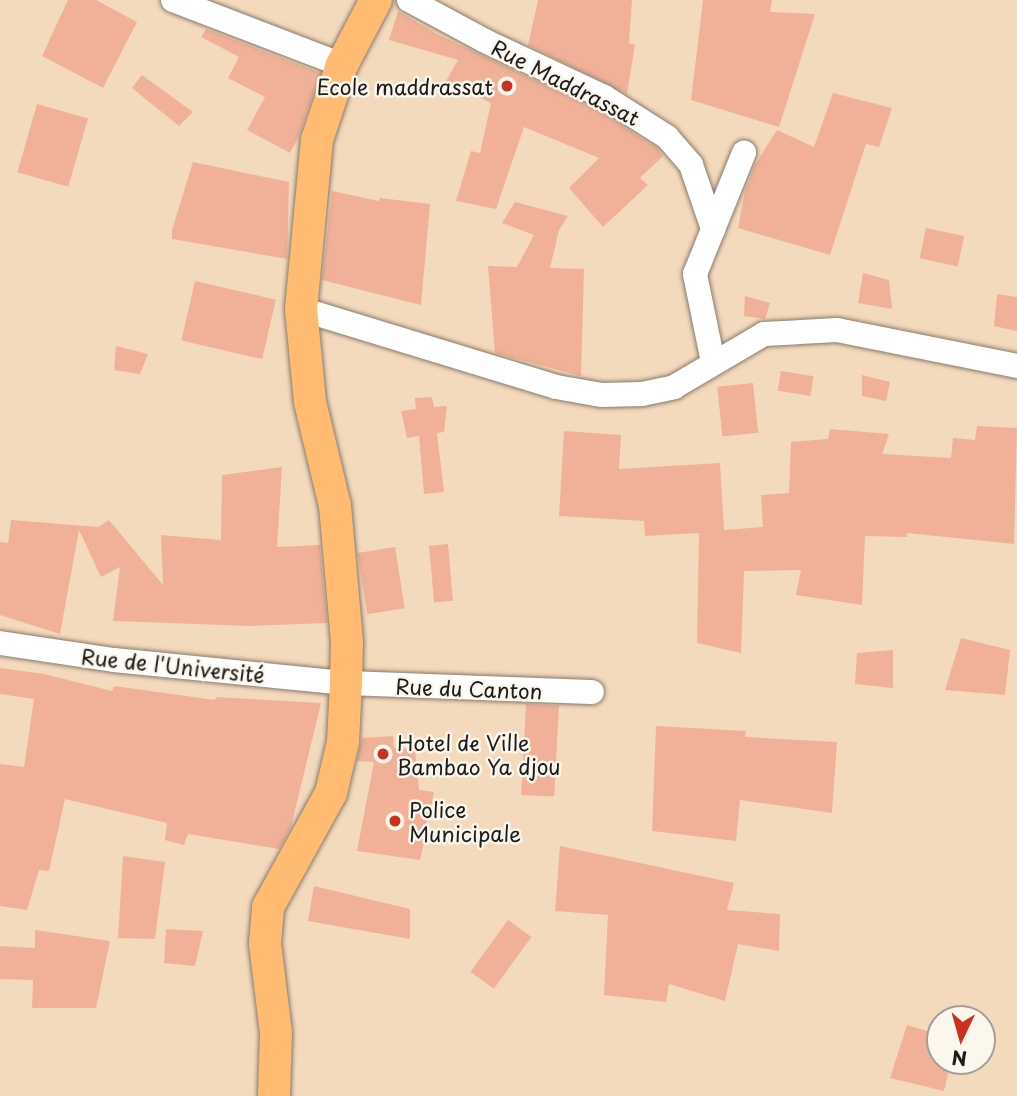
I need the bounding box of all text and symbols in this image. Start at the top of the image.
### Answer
street label: Rue Maddrassat [487,33,645,131]
place label: Ecole maddrassat [315,73,493,99]
marker: Ecole maddrassat [499,78,515,94]
street label: Rue de l'Université [78,643,268,687]
street label: Rue du Canton [393,673,545,703]
place label: Hotel de Ville Bambao Ya djou [397,729,560,779]
marker: Hotel de Ville Bambao Ya djou [375,746,391,762]
place label: Police Municipale [409,796,521,846]
marker: Police Municipale [387,813,403,829]
north arrow [926,1005,996,1075]
text: N [951,1044,968,1074]

